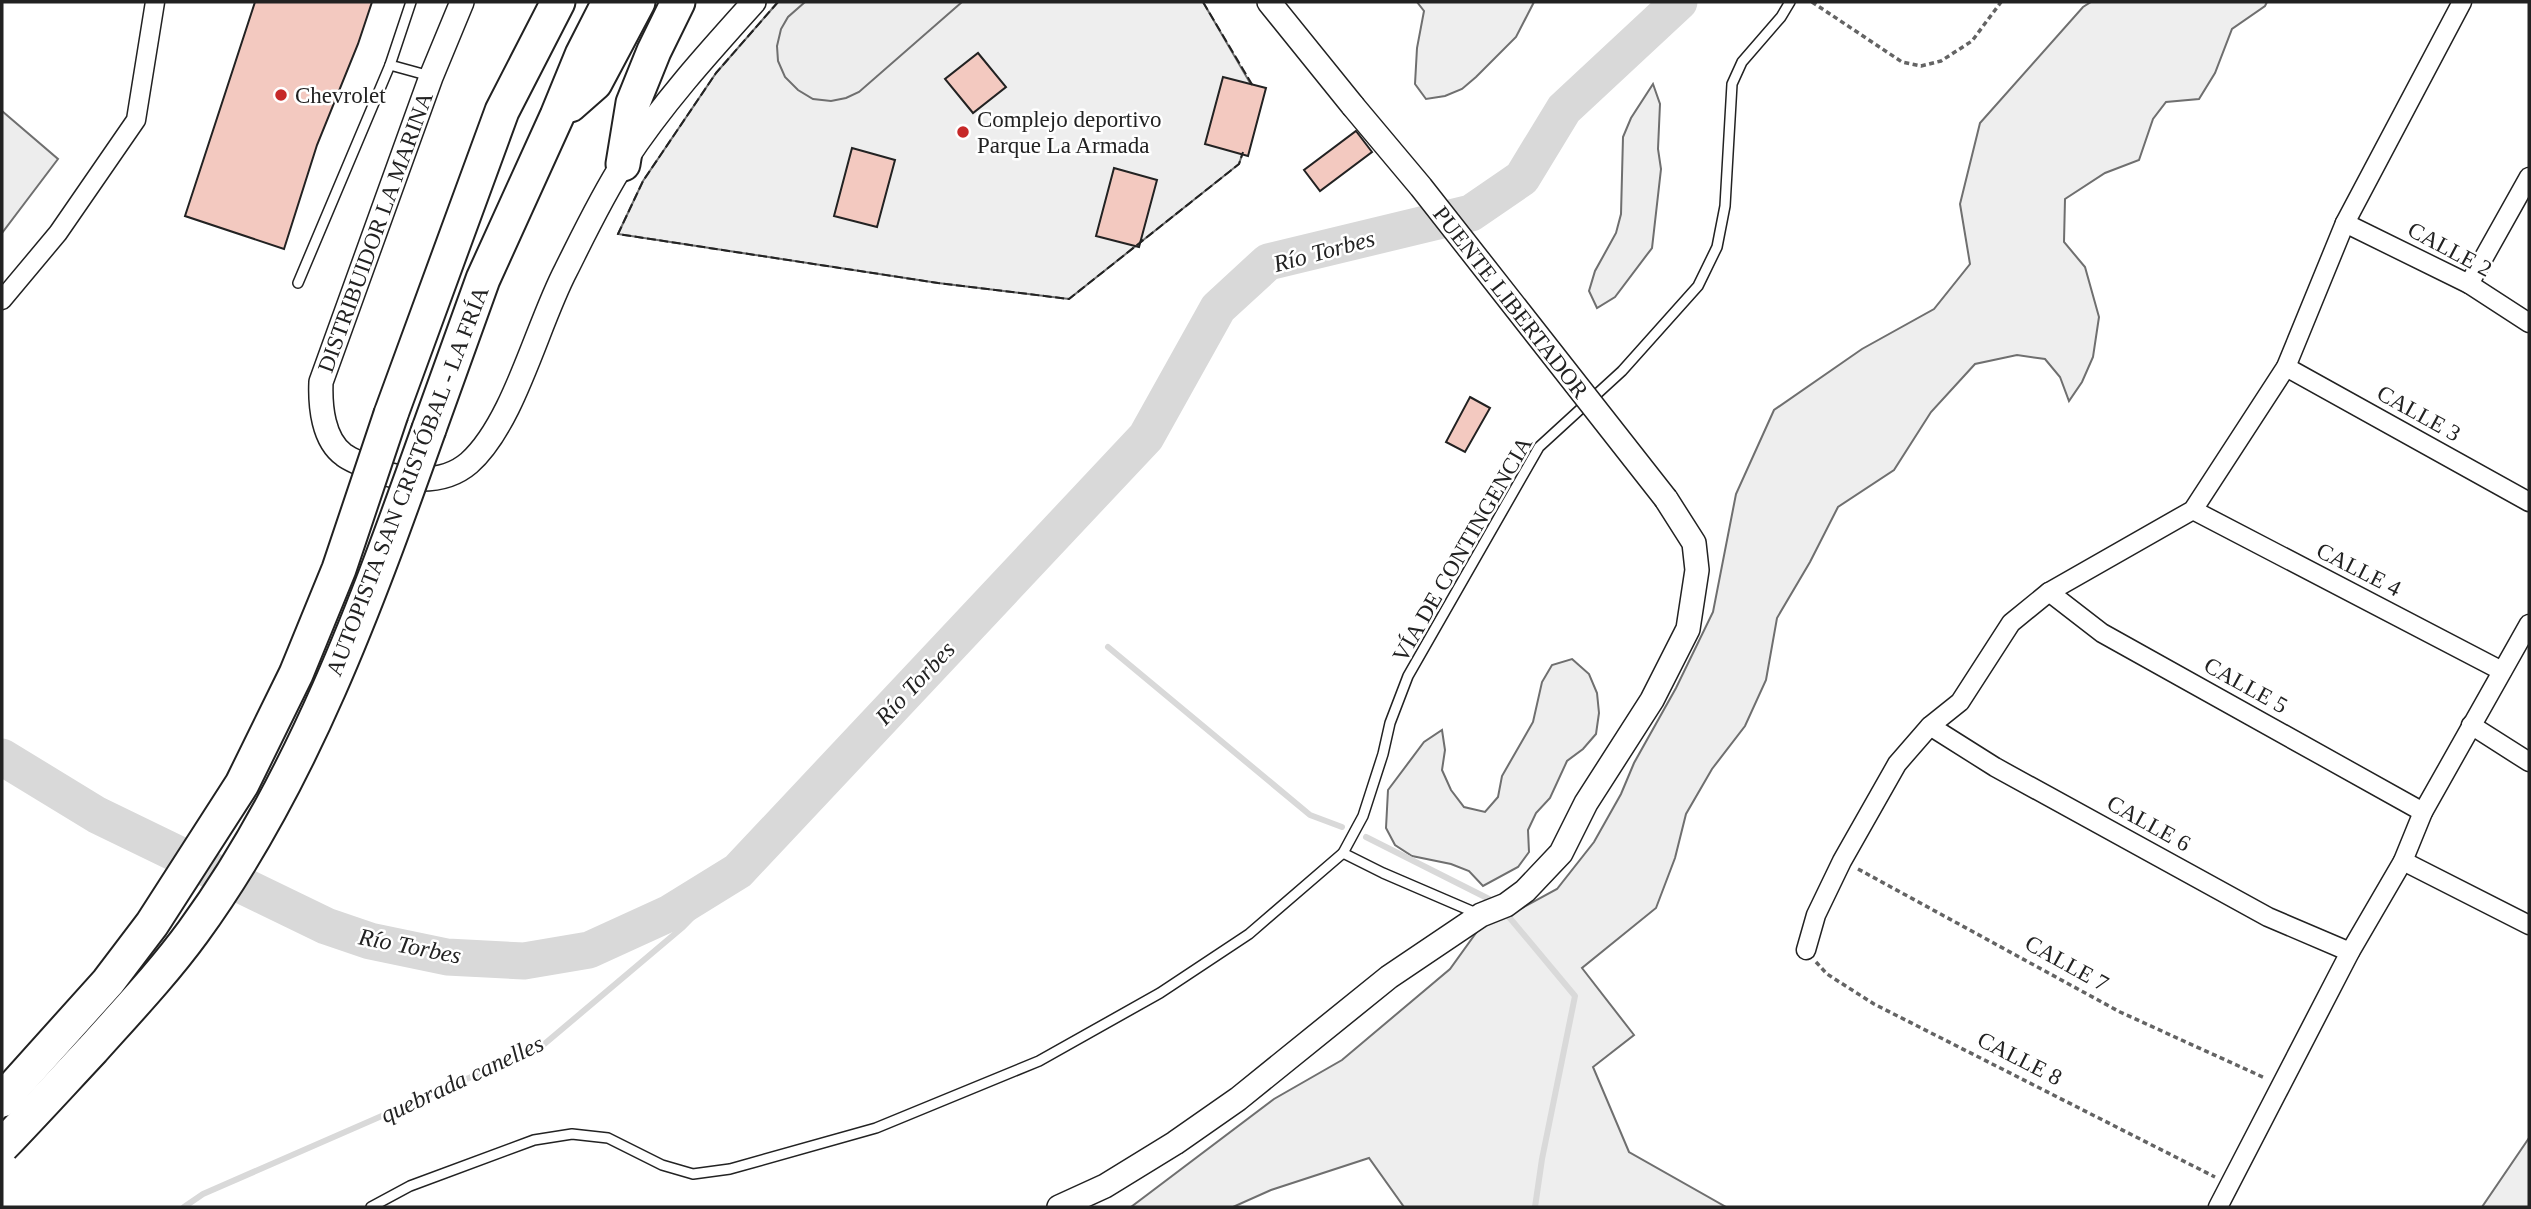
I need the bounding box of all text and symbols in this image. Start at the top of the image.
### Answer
place label: Chevrolet [295,83,386,108]
marker: Chevrolet [273,87,289,103]
street label: DISTRIBUIDOR LA MARINA [313,88,438,376]
place label: Complejo deportivo Parque La Armada [977,107,1162,158]
marker: Complejo deportivo Parque La Armada [955,124,971,140]
street label: PUENTE LIBERTADOR [1428,201,1594,404]
street label: CALLE 2 [2404,217,2496,282]
water label: Río Torbes [1270,225,1378,277]
street label: AUTOPISTA SAN CRISTÓBAL - LA FRÍA [320,282,494,680]
street label: CALLE 3 [2373,380,2465,447]
street label: VÍA DE CONTINGENCIA [1388,432,1537,666]
street label: CALLE 4 [2312,538,2406,602]
water label: Río Torbes [869,636,960,731]
street label: CALLE 5 [2200,652,2292,719]
street label: CALLE 6 [2103,790,2195,857]
water label: Río Torbes [356,923,463,969]
street label: CALLE 7 [2021,930,2113,997]
street label: CALLE 8 [1973,1027,2066,1090]
water label: quebrada canelles [376,1030,548,1128]

